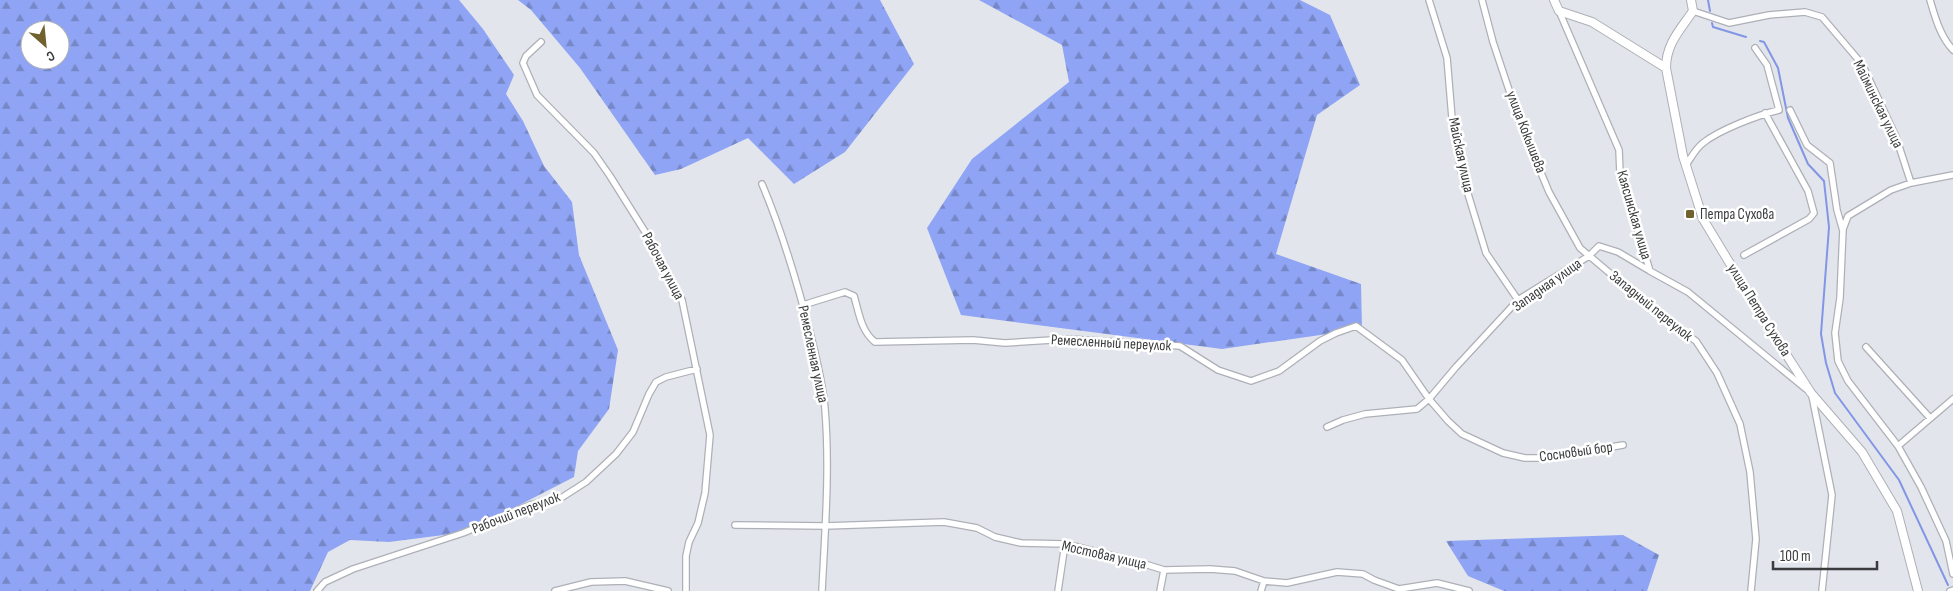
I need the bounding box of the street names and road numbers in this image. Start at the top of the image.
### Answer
street label: Майминская улица [1848,57,1908,151]
street label: улица Кокышева [1502,88,1550,176]
street label: Майская улица [1444,116,1478,194]
street label: Каясинская улица [1612,168,1656,262]
street label: Рабочая улица [637,229,689,303]
street label: Западная улица [1509,254,1586,316]
street label: улица Петра Сухова [1723,260,1795,360]
street label: Западный переулок [1605,267,1697,346]
street label: Ремесленная улица [793,304,833,405]
street label: Ремесленный переулок [1050,330,1172,356]
street label: Сосновый бор [1538,437,1614,467]
street label: Рабочий переулок [469,487,563,539]
street label: Мостовая улица [1060,536,1148,574]

